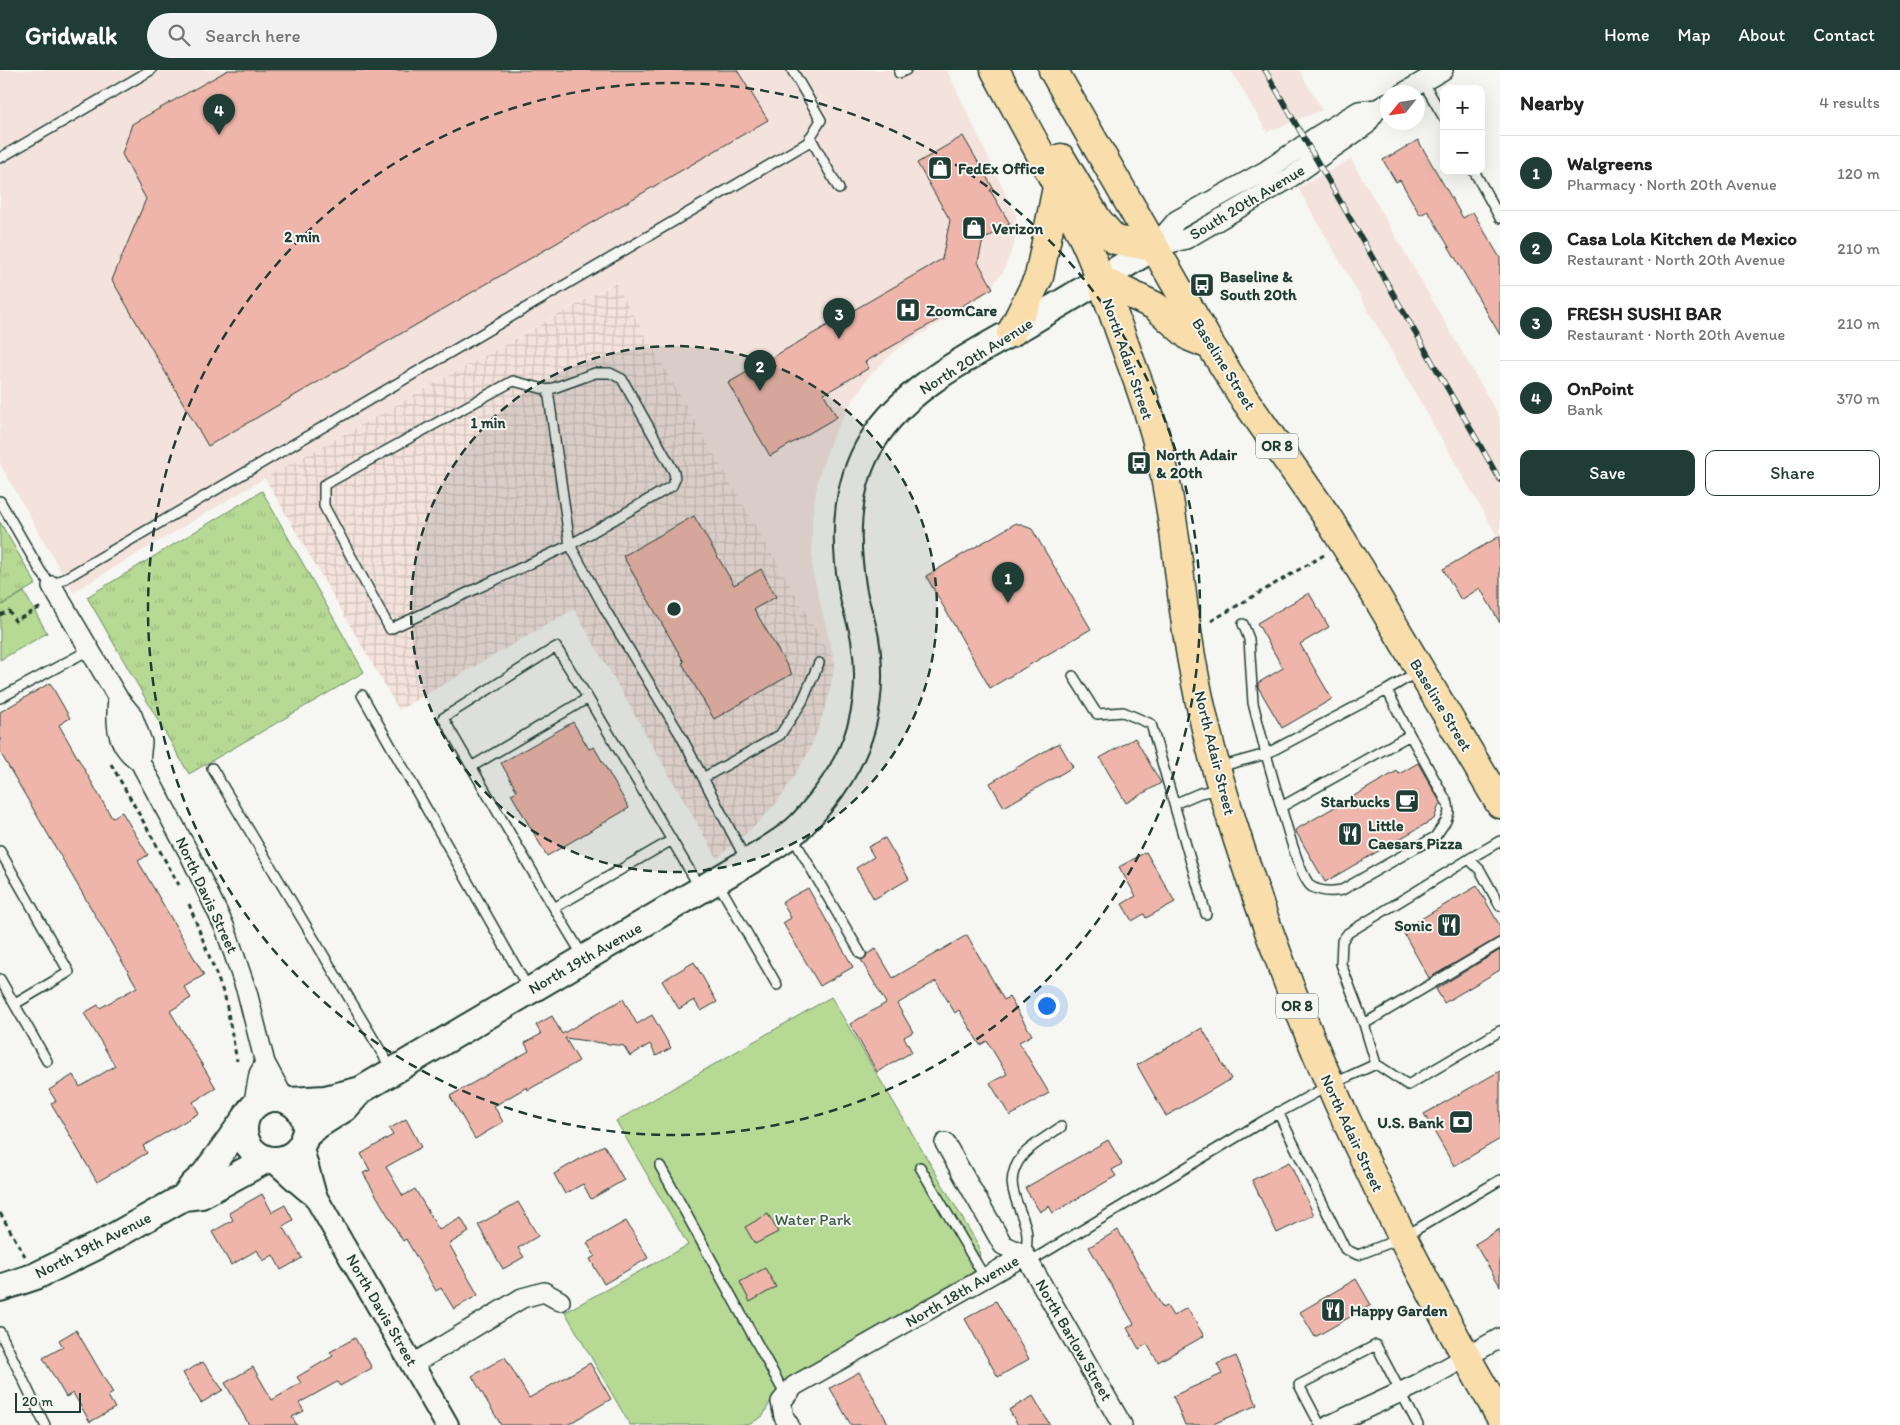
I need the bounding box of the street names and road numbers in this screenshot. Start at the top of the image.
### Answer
street label: South 20th Avenue [1186,160,1308,244]
street label: North Adair Street [1098,296,1158,422]
street label: North 20th Avenue [916,313,1037,399]
street label: Baseline Street [1188,315,1260,413]
road number: OR 8 [1256,434,1298,458]
street label: Baseline Street [1406,655,1476,755]
street label: North Adair Street [1190,689,1240,817]
street label: North Davis Street [172,834,242,956]
street label: North 19th Avenue [525,918,645,998]
road number: OR 8 [1276,994,1318,1018]
street label: North Adair Street [1316,1071,1388,1195]
street label: North 19th Avenue [32,1207,154,1282]
street label: North Davis Street [342,1251,422,1369]
street label: North 18th Avenue [902,1251,1023,1331]
street label: North Barlow Street [1031,1276,1117,1404]

